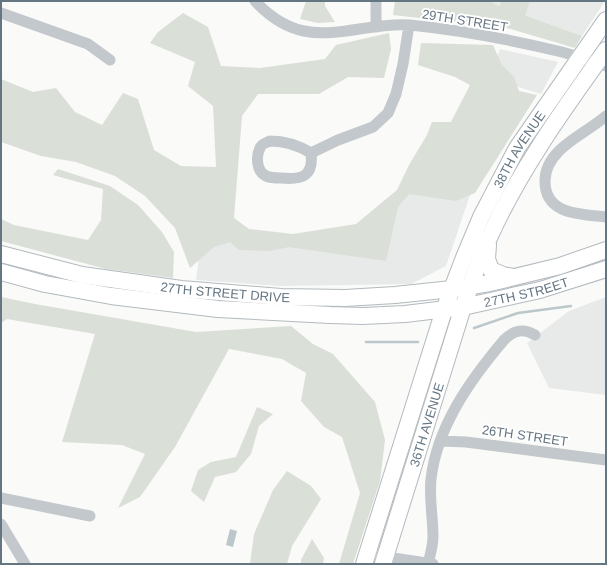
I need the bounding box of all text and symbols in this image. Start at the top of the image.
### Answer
street label: 29TH STREET [421,6,509,35]
street label: 38TH AVENUE [491,108,549,191]
street label: 27TH STREET [482,274,570,310]
street label: 27TH STREET DRIVE [159,279,290,305]
street label: 36TH AVENUE [407,381,447,469]
street label: 26TH STREET [481,422,569,449]

